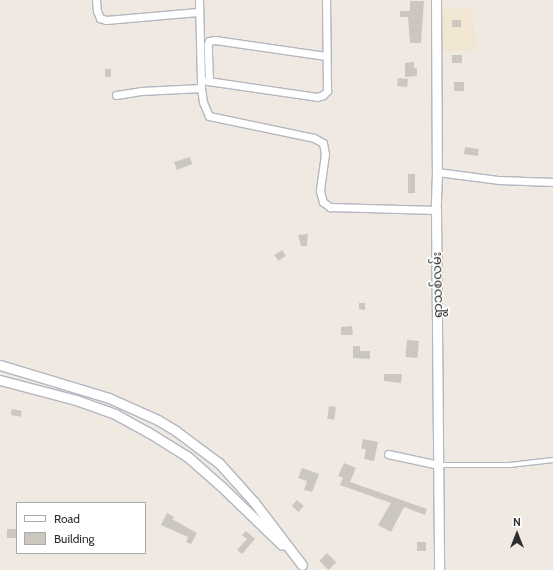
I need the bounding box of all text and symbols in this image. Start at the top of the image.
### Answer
street label: ရွာသစ်လမ်း [429,252,445,318]
legend [16,502,146,554]
text: Road [54,511,80,526]
north arrow [497,514,537,554]
text: N [513,515,521,529]
text: Building [54,531,95,546]

